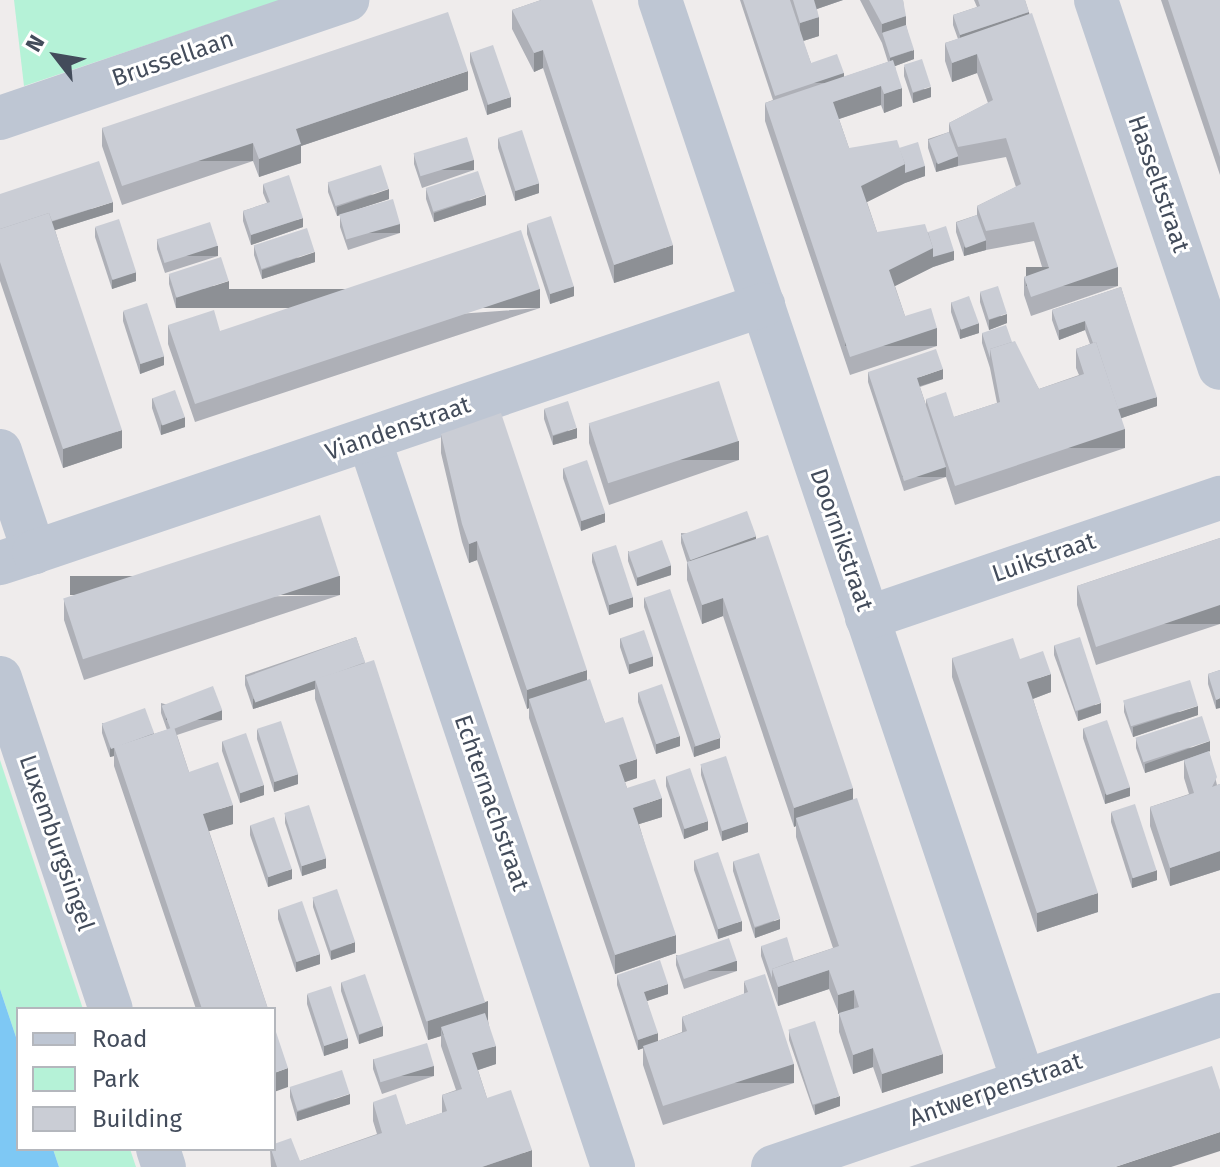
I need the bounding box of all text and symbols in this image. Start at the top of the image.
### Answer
north arrow [16,16,96,96]
street label: Brussellaan [108,25,238,93]
text: N [20,30,50,57]
street label: Hasseltstraat [1121,112,1195,256]
street label: Viandenstraat [322,391,474,467]
street label: Doornikstraat [803,465,879,615]
street label: Luikstraat [989,527,1099,589]
street label: Echternachstraat [447,711,535,895]
street label: Luxemburgsingel [12,751,100,935]
legend [16,1007,276,1151]
text: Road [92,1025,147,1053]
street label: Antwerpenstraat [906,1047,1086,1133]
text: Park [92,1065,139,1093]
text: Building [92,1105,182,1133]

